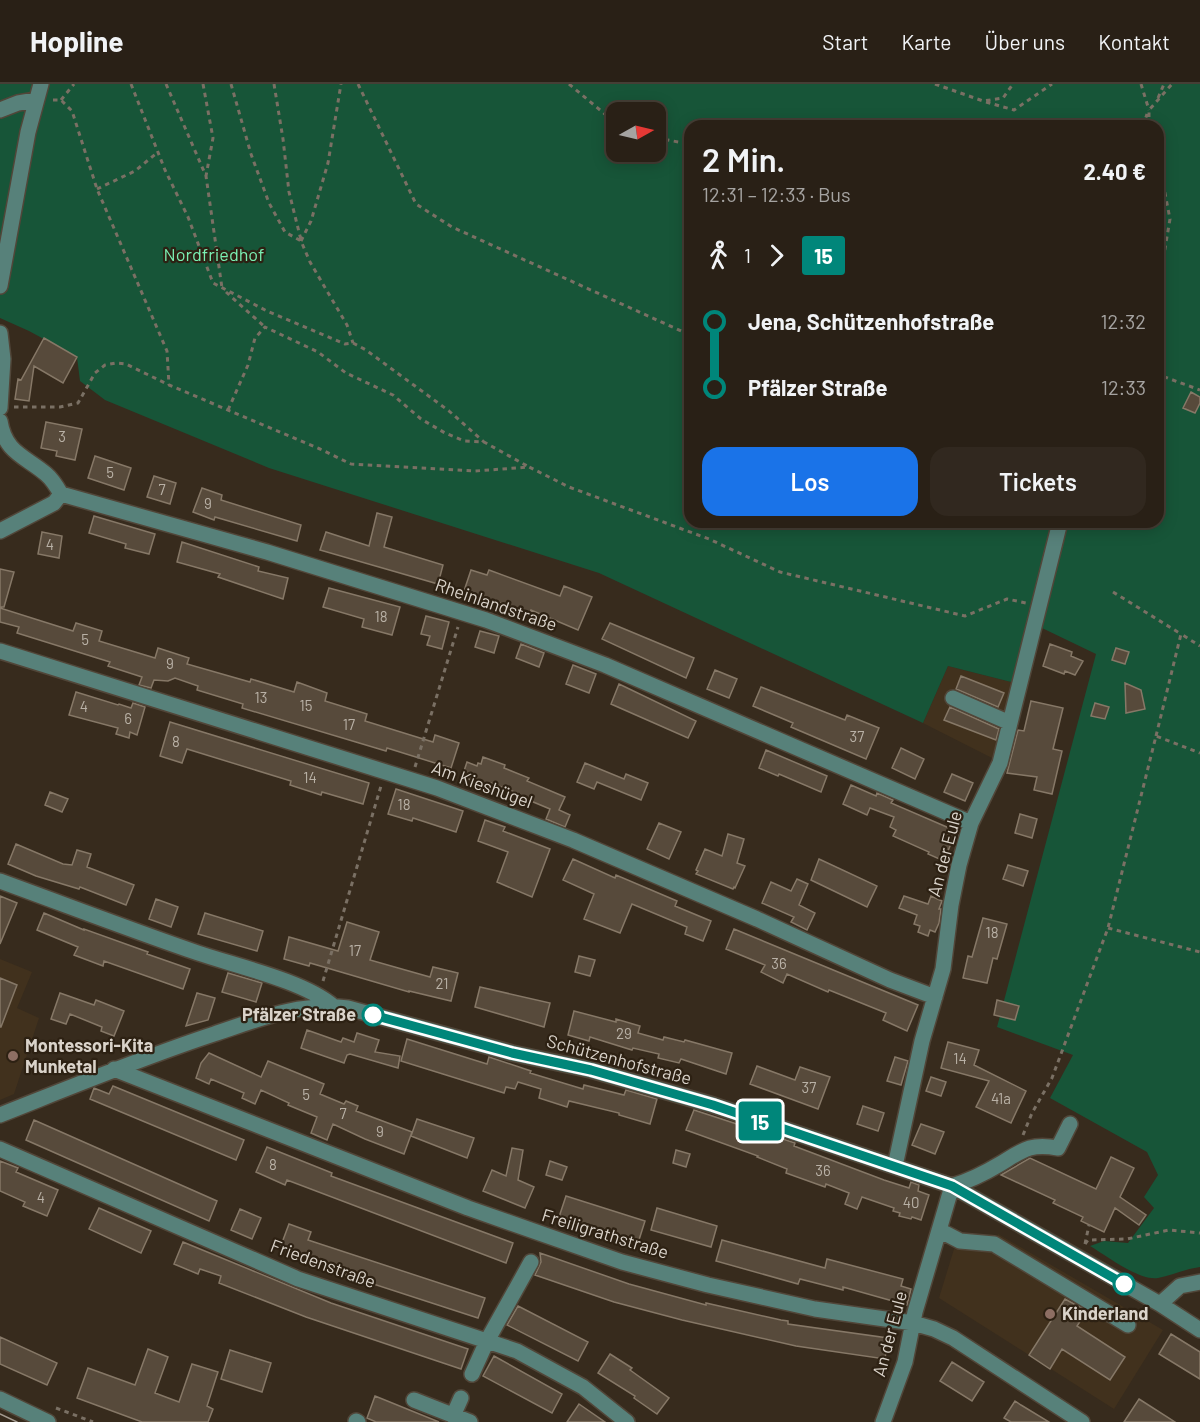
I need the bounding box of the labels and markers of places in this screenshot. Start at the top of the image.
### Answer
place label: Pfälzer Straße [242,1003,356,1025]
marker: Pfälzer Straße [362,1004,384,1026]
place label: Montessori-Kita Munketal [25,1034,153,1077]
marker: Montessori-Kita Munketal [6,1049,20,1063]
unlabelled marker [1113,1273,1135,1295]
place label: Kinderland [1062,1302,1148,1324]
marker: Kinderland [1043,1307,1057,1321]

